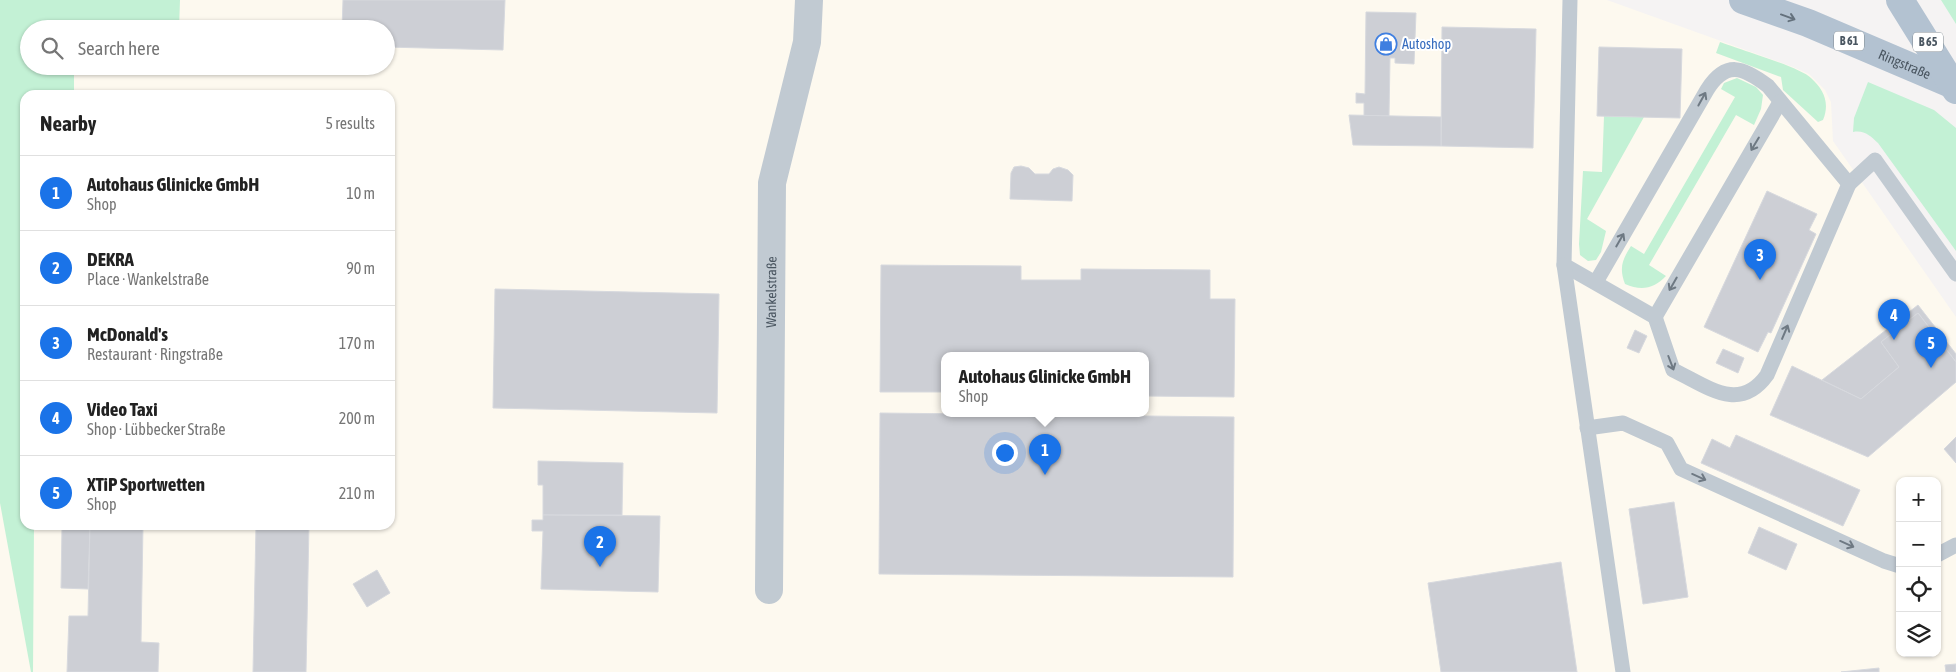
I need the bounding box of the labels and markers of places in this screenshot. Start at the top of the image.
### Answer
shop icon: Autoshop [1374,32,1398,56]
place label: Autoshop [1402,36,1451,52]
pin: 3 [1744,239,1776,280]
pin: 4 [1878,299,1910,340]
pin: 5 [1915,327,1947,368]
pin: 1 [1029,434,1061,475]
pin: 2 [584,526,616,567]

